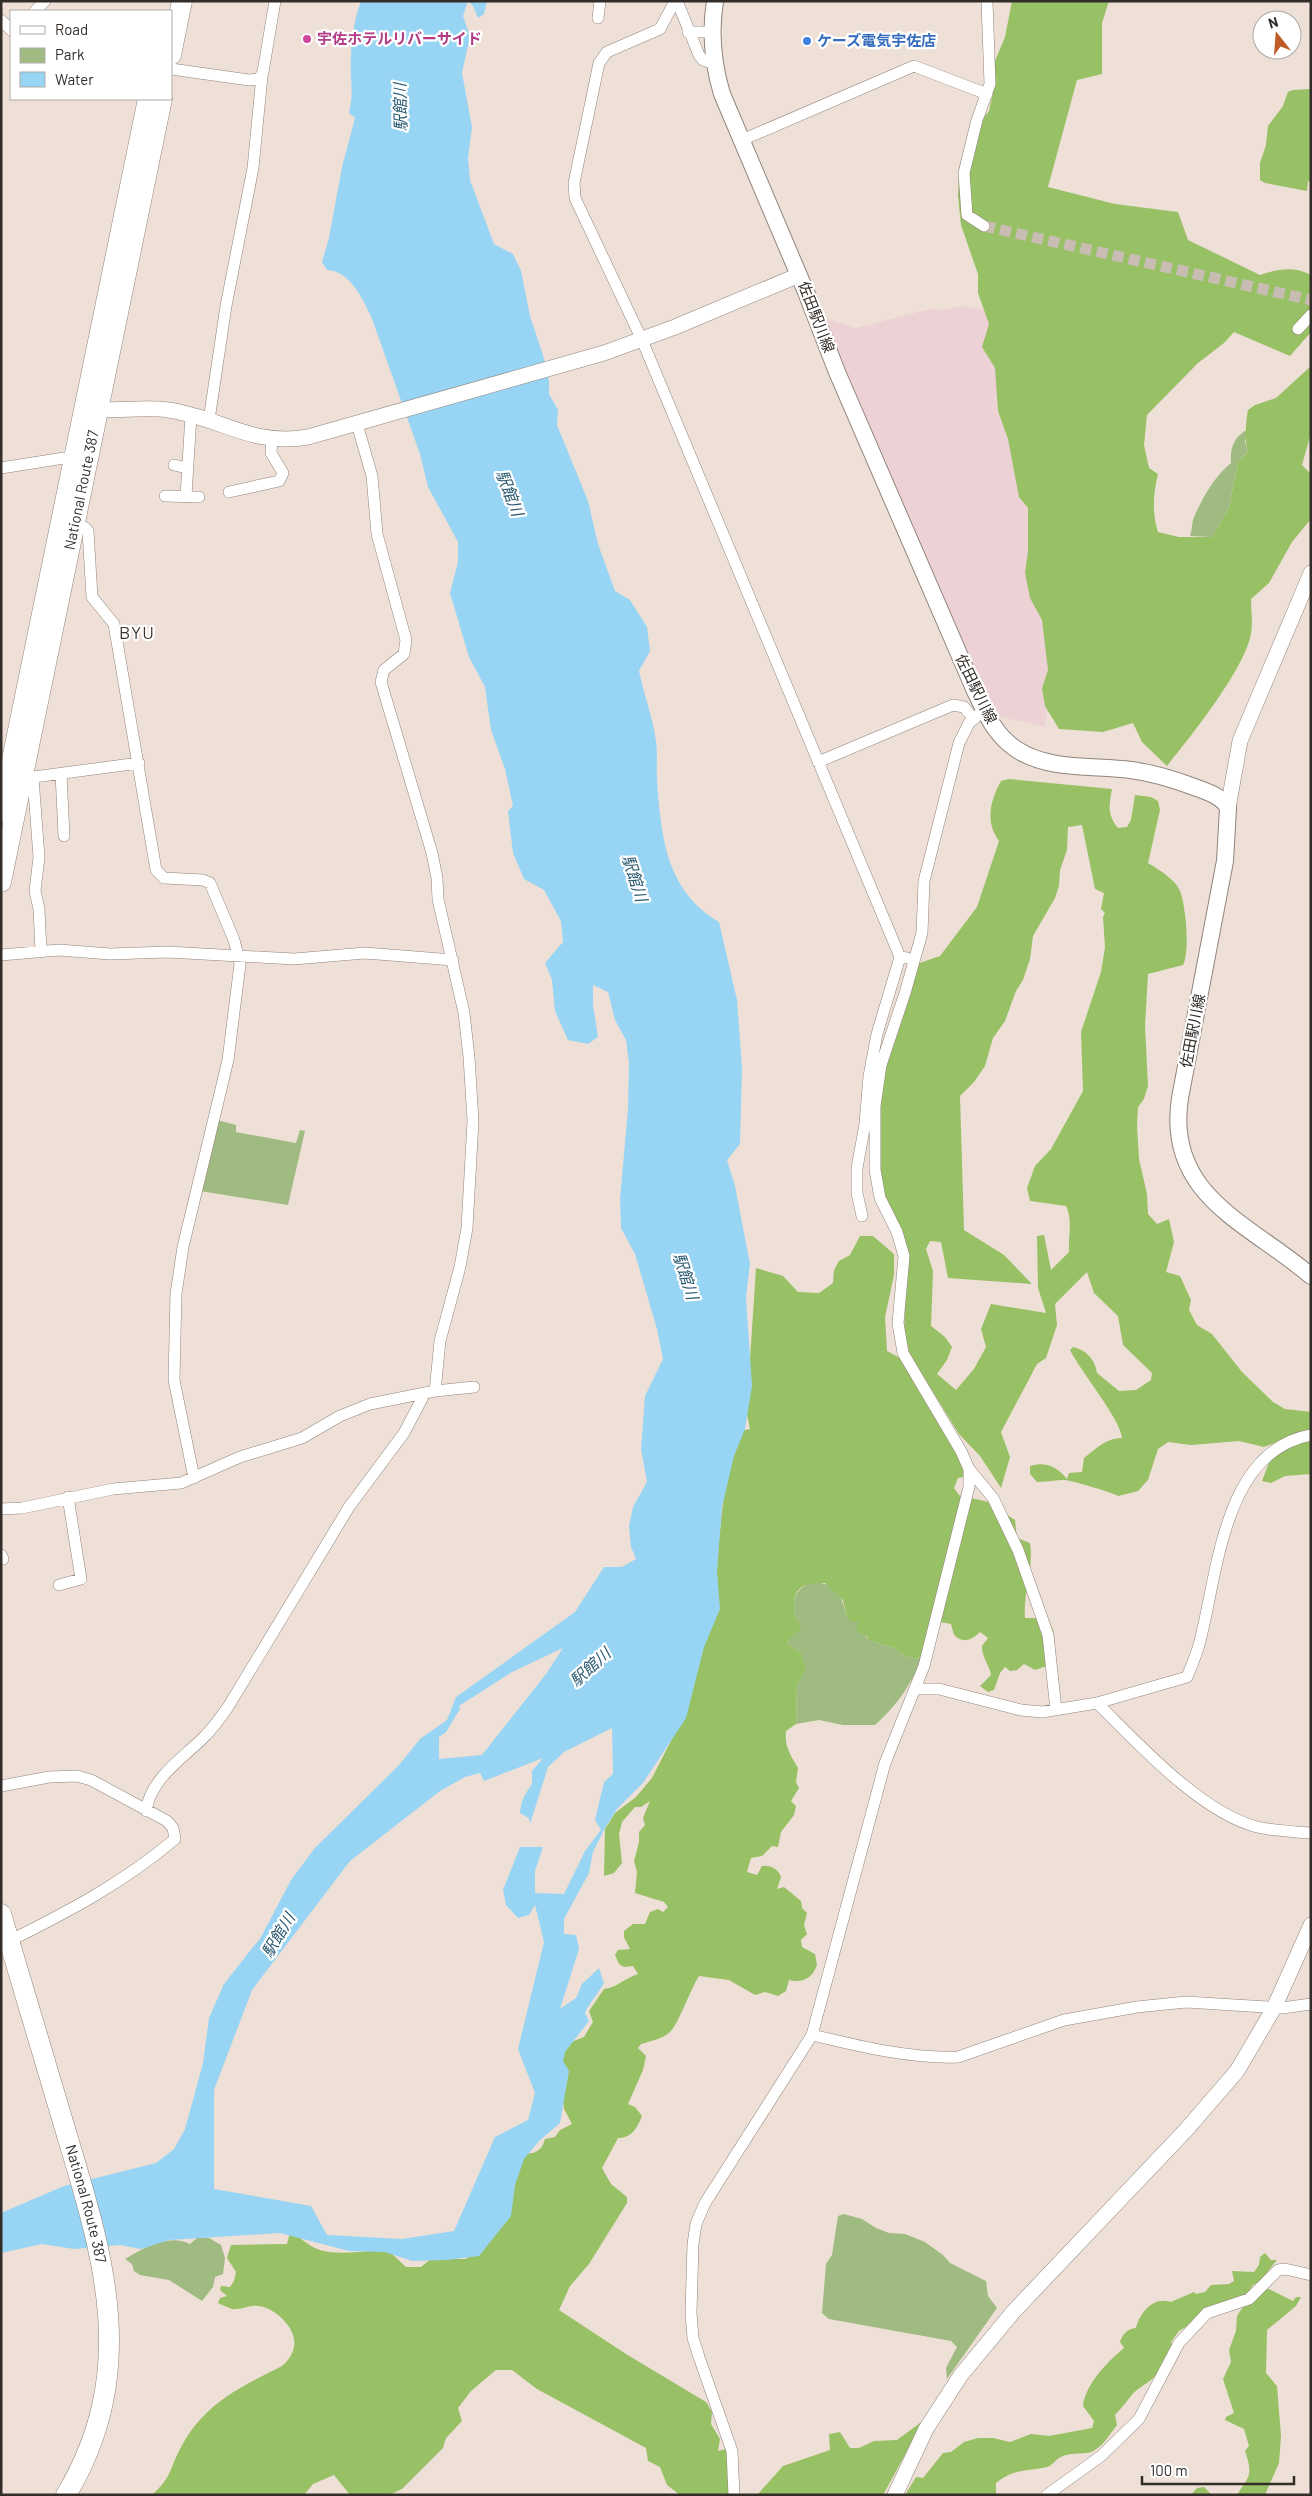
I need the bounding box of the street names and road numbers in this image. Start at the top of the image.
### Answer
street label: 佐田駅川線 [795,278,839,355]
street label: National Route 387 [60,429,102,551]
street label: 佐田駅川線 [952,651,1001,726]
street label: 佐田駅川線 [1176,992,1208,1069]
street label: National Route 387 [62,2142,111,2264]

